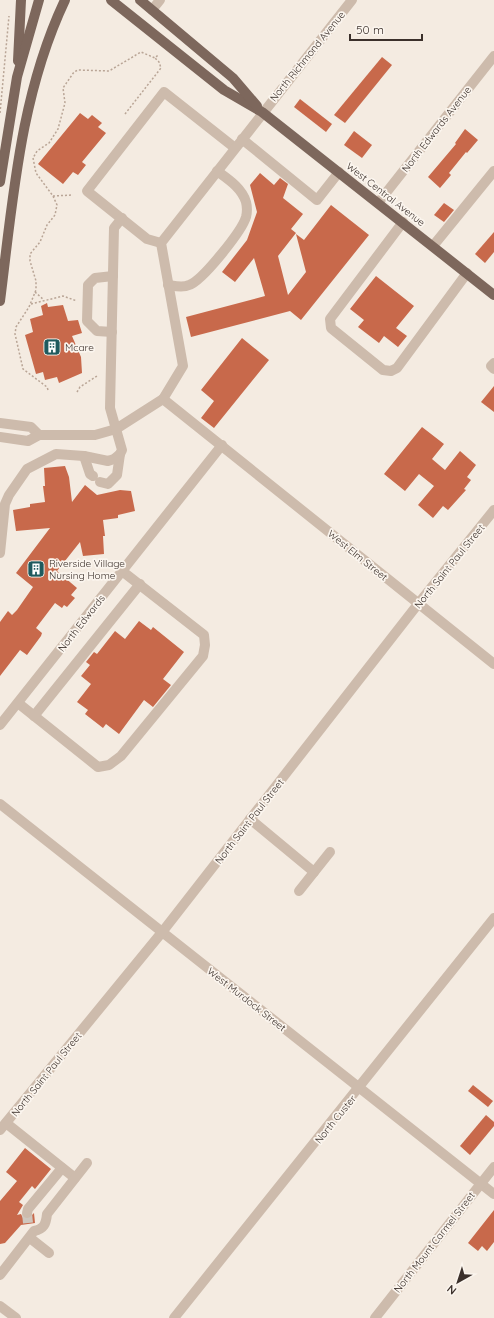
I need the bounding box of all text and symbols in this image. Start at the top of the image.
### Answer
street label: North Richmond Avenue [267,8,348,104]
scale bar [350,16,422,42]
text: 50 m [356,22,384,37]
street label: North Edwards Avenue [399,83,474,175]
street label: West Central Avenue [344,160,428,229]
building icon: Mcare [42,337,62,357]
place label: Mcare [65,341,94,354]
street label: North Saint Paul Street [411,521,488,611]
street label: West Elm Street [325,527,391,584]
place label: Riverside Village Nursing Home [49,557,125,582]
building icon: Riverside Village Nursing Home [26,559,46,579]
street label: North Edwards [55,592,108,654]
street label: North Saint Paul Street [212,776,287,867]
street label: West Murdock Street [205,965,289,1035]
street label: North Saint Paul Street [8,1029,85,1119]
street label: North Custer [312,1092,359,1146]
street label: North Mount Carmel Street [391,1189,477,1295]
north arrow [438,1262,478,1302]

